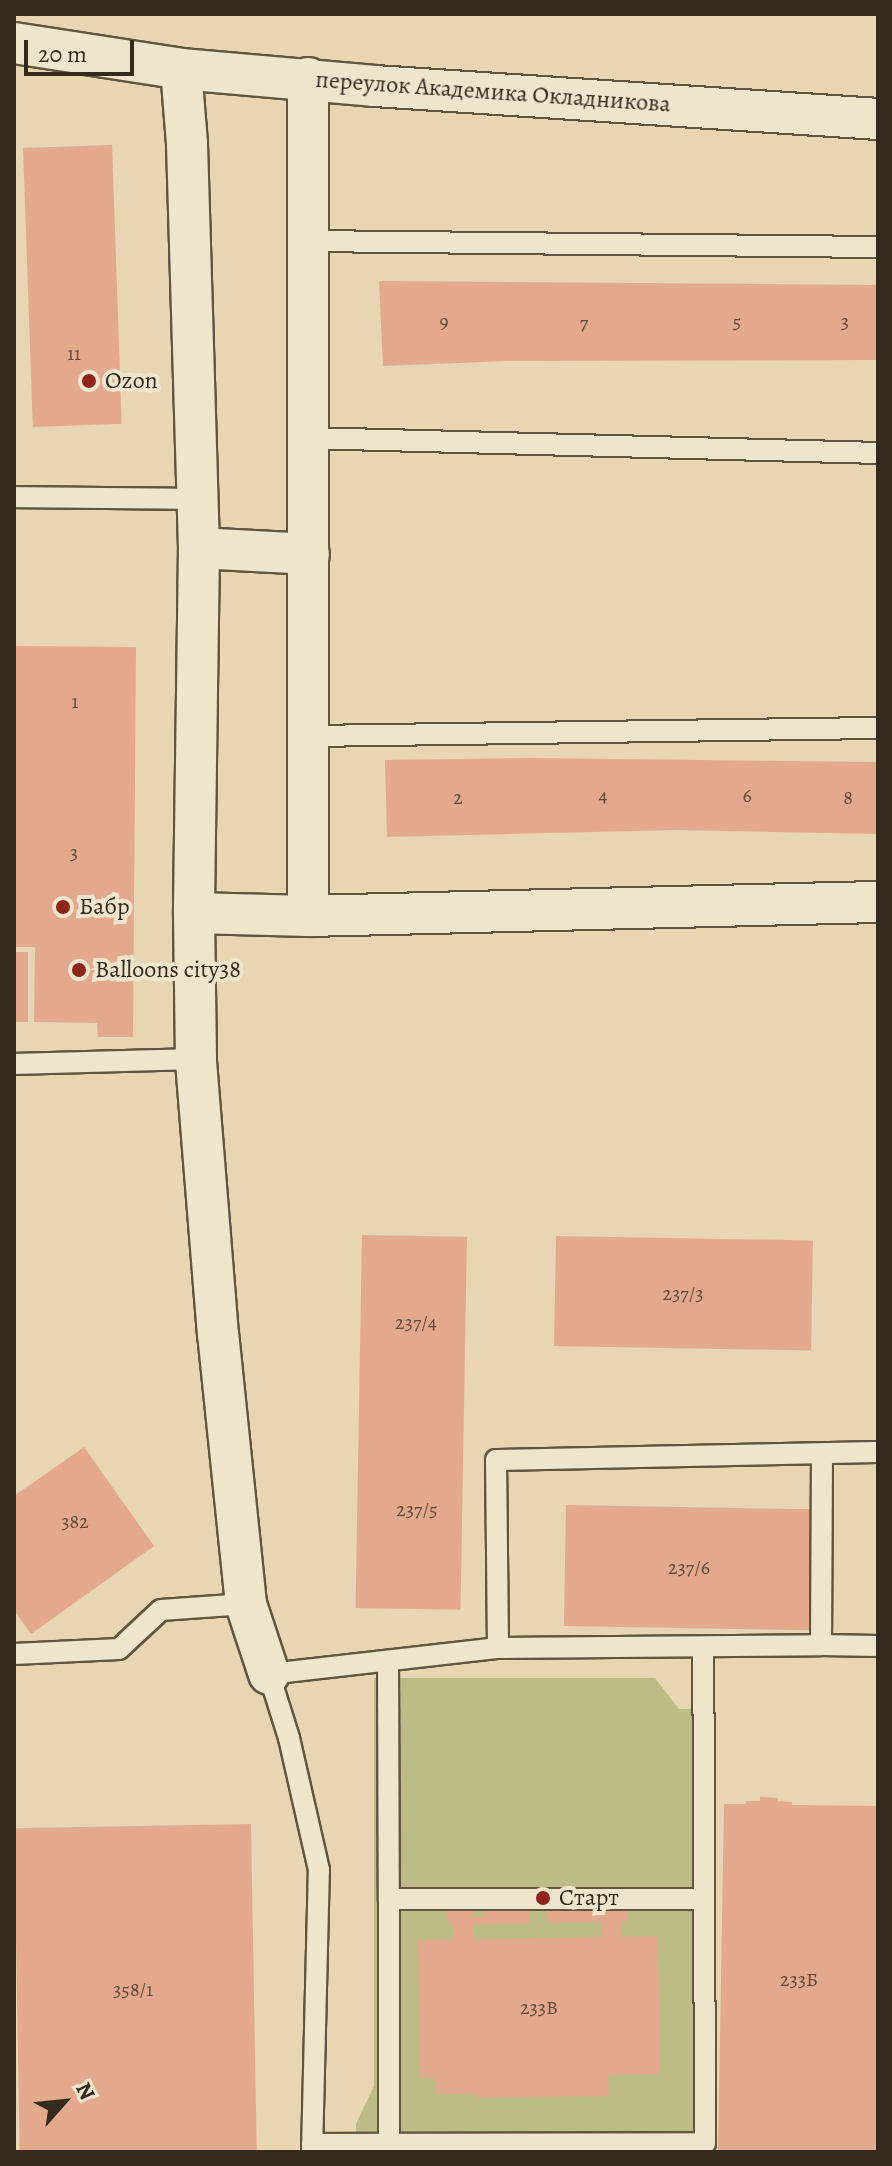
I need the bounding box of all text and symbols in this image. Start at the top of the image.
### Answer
scale bar [28,24,138,74]
text: 20 m [38,38,87,70]
street label: переулок Академика Окладникова [314,65,672,119]
house number: 9 [439,309,449,333]
house number: 5 [733,309,741,333]
house number: 3 [841,309,849,333]
house number: 7 [580,310,588,334]
house number: 11 [67,341,81,365]
place label: Ozon [105,367,158,395]
marker: Ozon [80,372,98,390]
house number: 1 [72,689,78,713]
house number: 4 [598,783,608,807]
house number: 6 [742,783,752,807]
house number: 2 [453,785,463,809]
house number: 8 [843,785,853,809]
house number: 3 [70,840,78,864]
place label: Бабр [79,893,130,921]
marker: Бабр [54,898,72,916]
place label: Balloons city38 [95,956,241,984]
marker: Balloons city38 [70,961,88,979]
house number: 237/3 [662,1281,704,1305]
house number: 237/4 [395,1310,437,1334]
house number: 237/5 [396,1497,438,1521]
house number: 382 [61,1509,89,1533]
house number: 237/6 [668,1555,710,1579]
place label: Старт [559,1884,619,1912]
marker: Старт [534,1889,552,1907]
house number: 233Б [780,1967,818,1991]
house number: 358/1 [113,1977,153,2001]
house number: 233В [520,1995,558,2019]
north arrow [24,2062,104,2142]
text: N [68,2077,102,2105]

